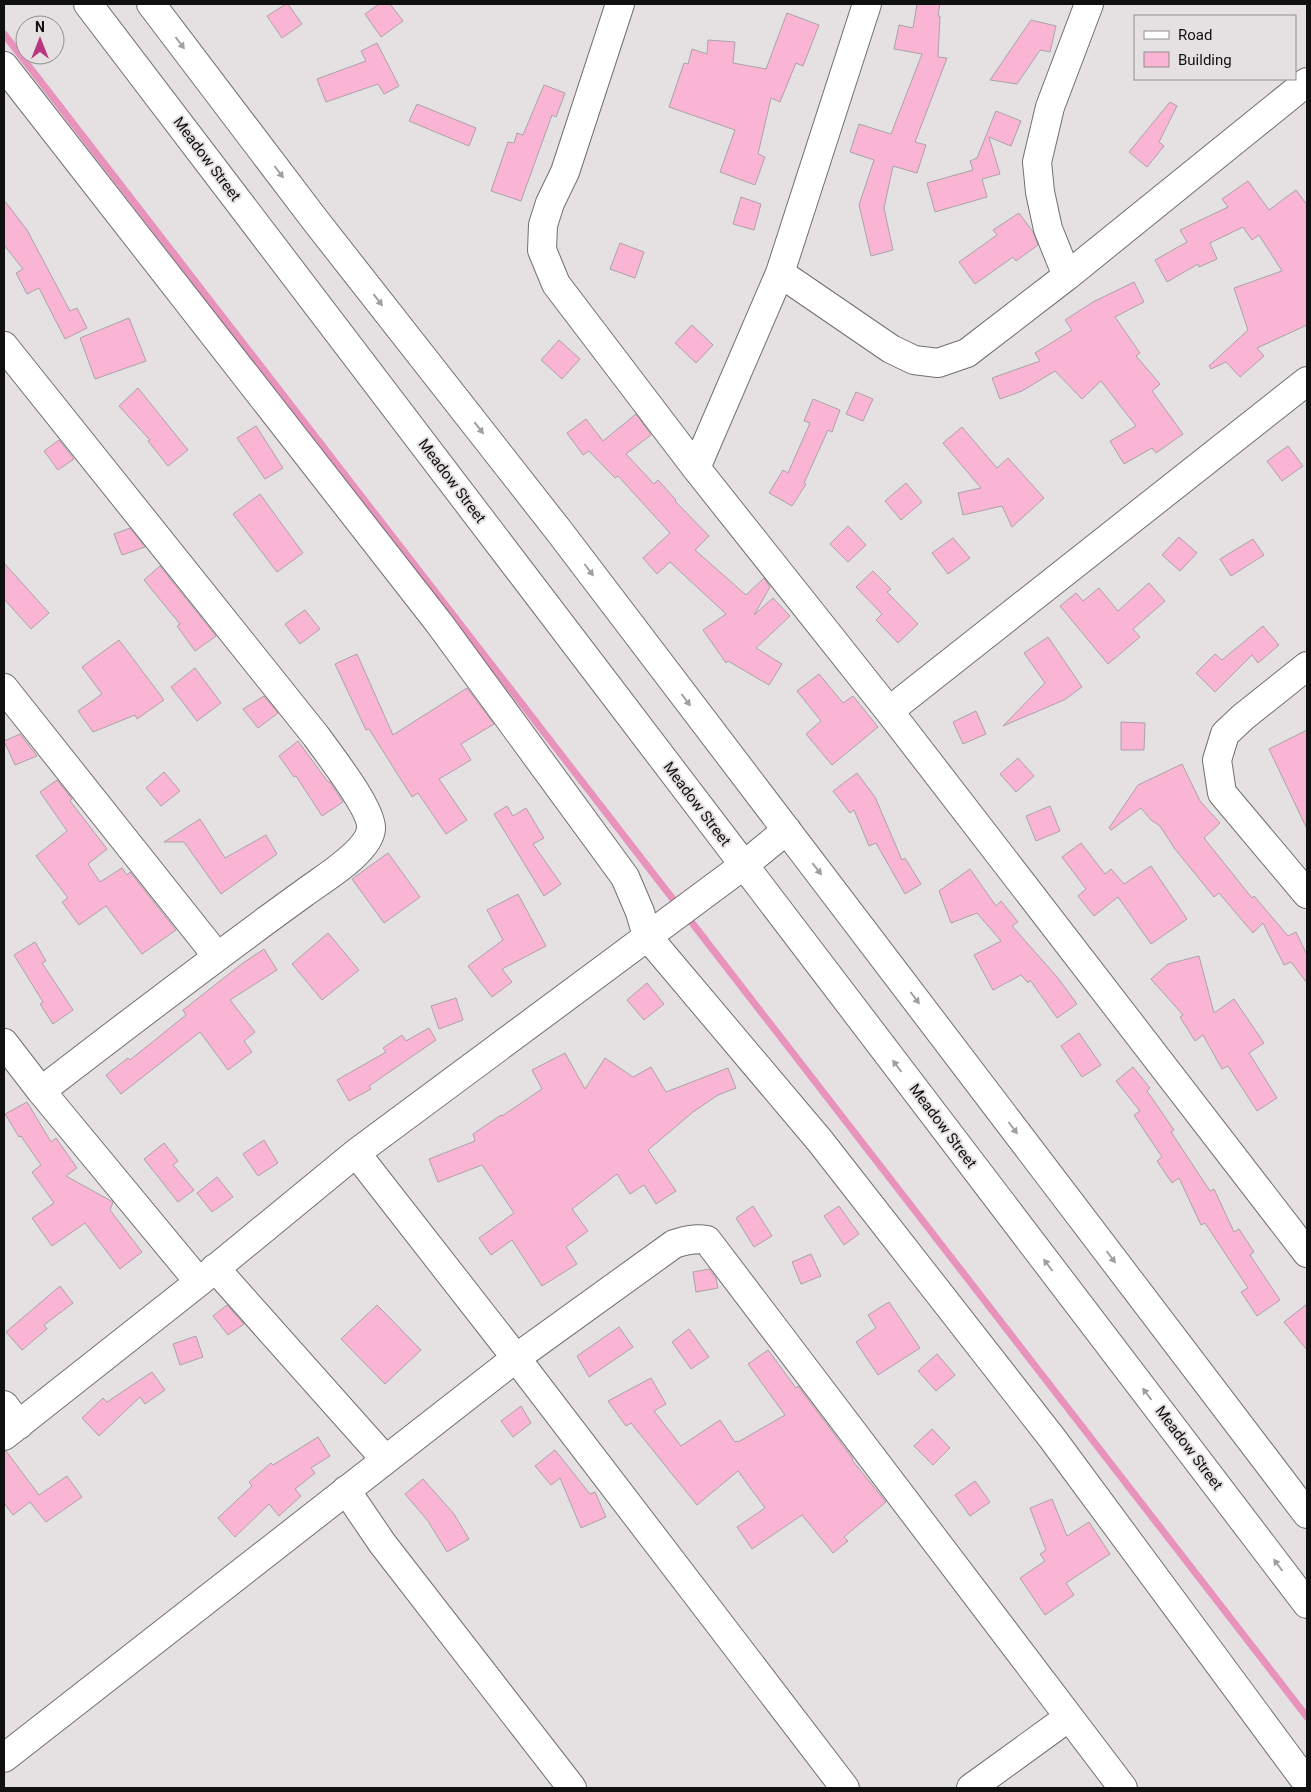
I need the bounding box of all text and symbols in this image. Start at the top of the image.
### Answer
north arrow [15,15,65,65]
legend [1134,15,1296,80]
text: N [35,19,45,35]
text: Road [1178,26,1212,44]
one-way arrow [175,36,186,49]
text: Building [1178,51,1232,69]
street label: Meadow Street [169,113,245,205]
one-way arrow [273,165,284,178]
one-way arrow [373,293,384,306]
one-way arrow [473,421,484,434]
street label: Meadow Street [414,435,490,527]
one-way arrow [583,563,594,576]
one-way arrow [681,693,692,706]
street label: Meadow Street [659,758,735,850]
one-way arrow [811,862,822,875]
one-way arrow [910,991,921,1004]
one-way arrow [891,1060,902,1073]
street label: Meadow Street [905,1080,981,1172]
one-way arrow [1008,1121,1018,1135]
one-way arrow [1106,1250,1117,1263]
one-way arrow [1043,1259,1054,1272]
one-way arrow [1142,1388,1153,1401]
street label: Meadow Street [1151,1402,1227,1494]
one-way arrow [1272,1559,1283,1572]

